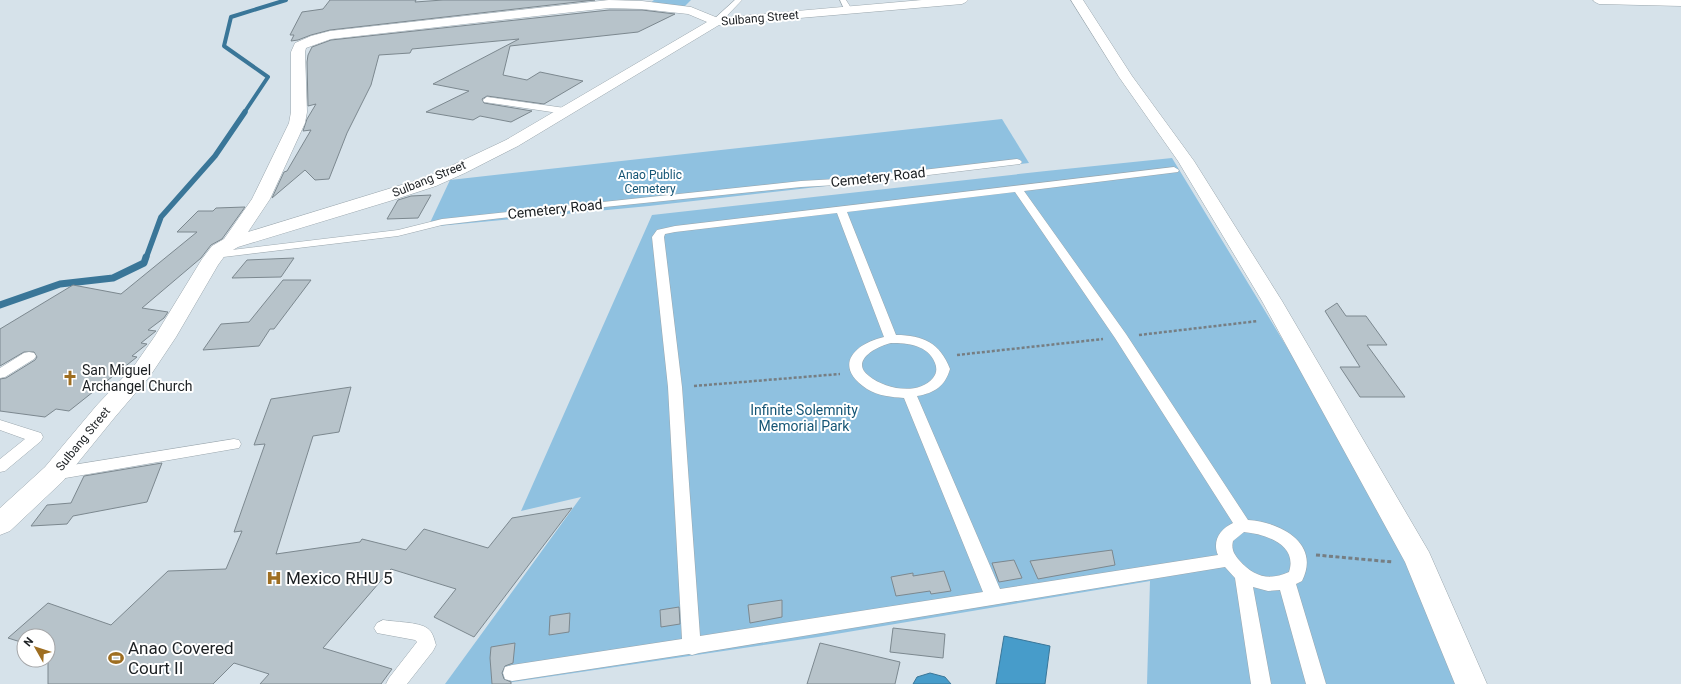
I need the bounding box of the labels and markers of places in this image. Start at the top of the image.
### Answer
place label: San Miguel Archangel Church [82,362,193,394]
church icon: San Miguel Archangel Church [61,369,79,387]
place label: Mexico RHU 5 [286,568,393,588]
hospital icon: Mexico RHU 5 [265,569,283,587]
place label: Anao Covered Court II [128,638,234,678]
sports icon: Anao Covered Court II [107,649,125,667]

